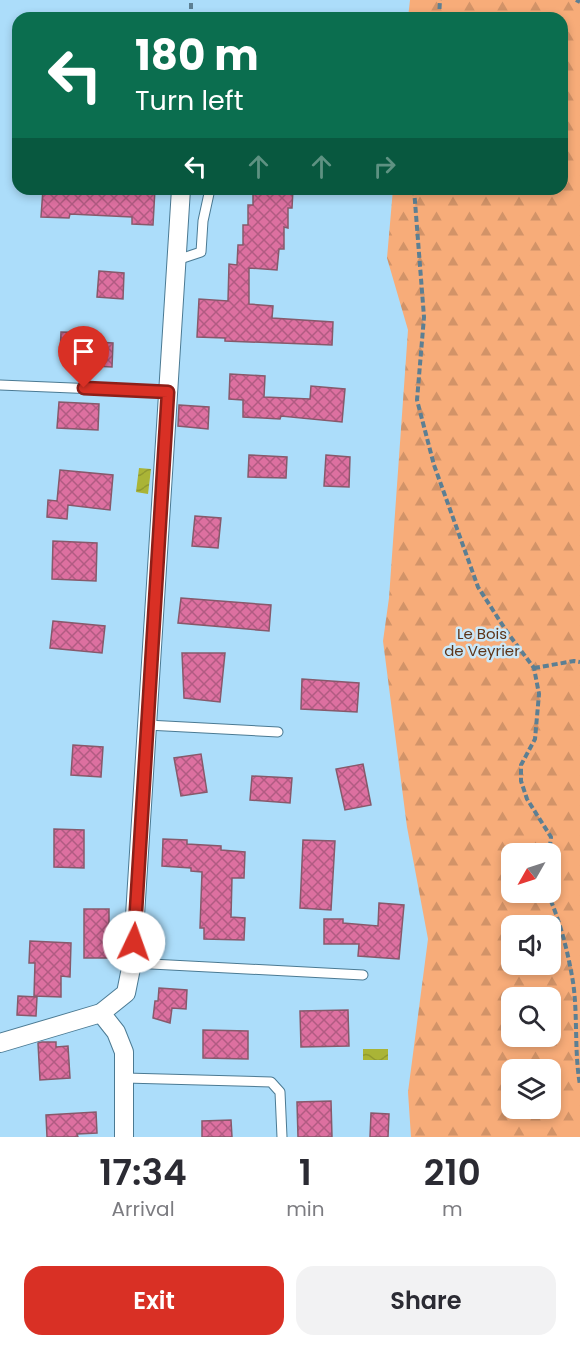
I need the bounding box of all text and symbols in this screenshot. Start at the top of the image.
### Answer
text: 180 m [135,26,259,85]
icon: left [36,36,114,114]
text: Turn left [135,82,244,119]
icon: left [179,150,212,183]
icon: ahead [242,150,275,183]
icon: ahead [305,150,338,183]
icon: right [368,150,401,183]
pin [58,326,109,388]
icon: arrive [67,335,100,368]
park label: Le Bois de Veyrier [444,623,520,661]
north arrow [501,843,561,903]
map controls [501,843,561,1119]
position arrow [102,910,166,974]
button: sound [501,915,561,975]
button: search [501,987,561,1047]
button: layers [501,1059,561,1119]
text: 17:34 [99,1147,187,1198]
text: 1 [299,1147,312,1198]
text: 210 [424,1147,481,1198]
text: Arrival [112,1195,175,1223]
text: min [286,1195,324,1223]
text: m [442,1195,463,1223]
button: Exit [24,1266,284,1335]
button: Share [296,1266,556,1335]

